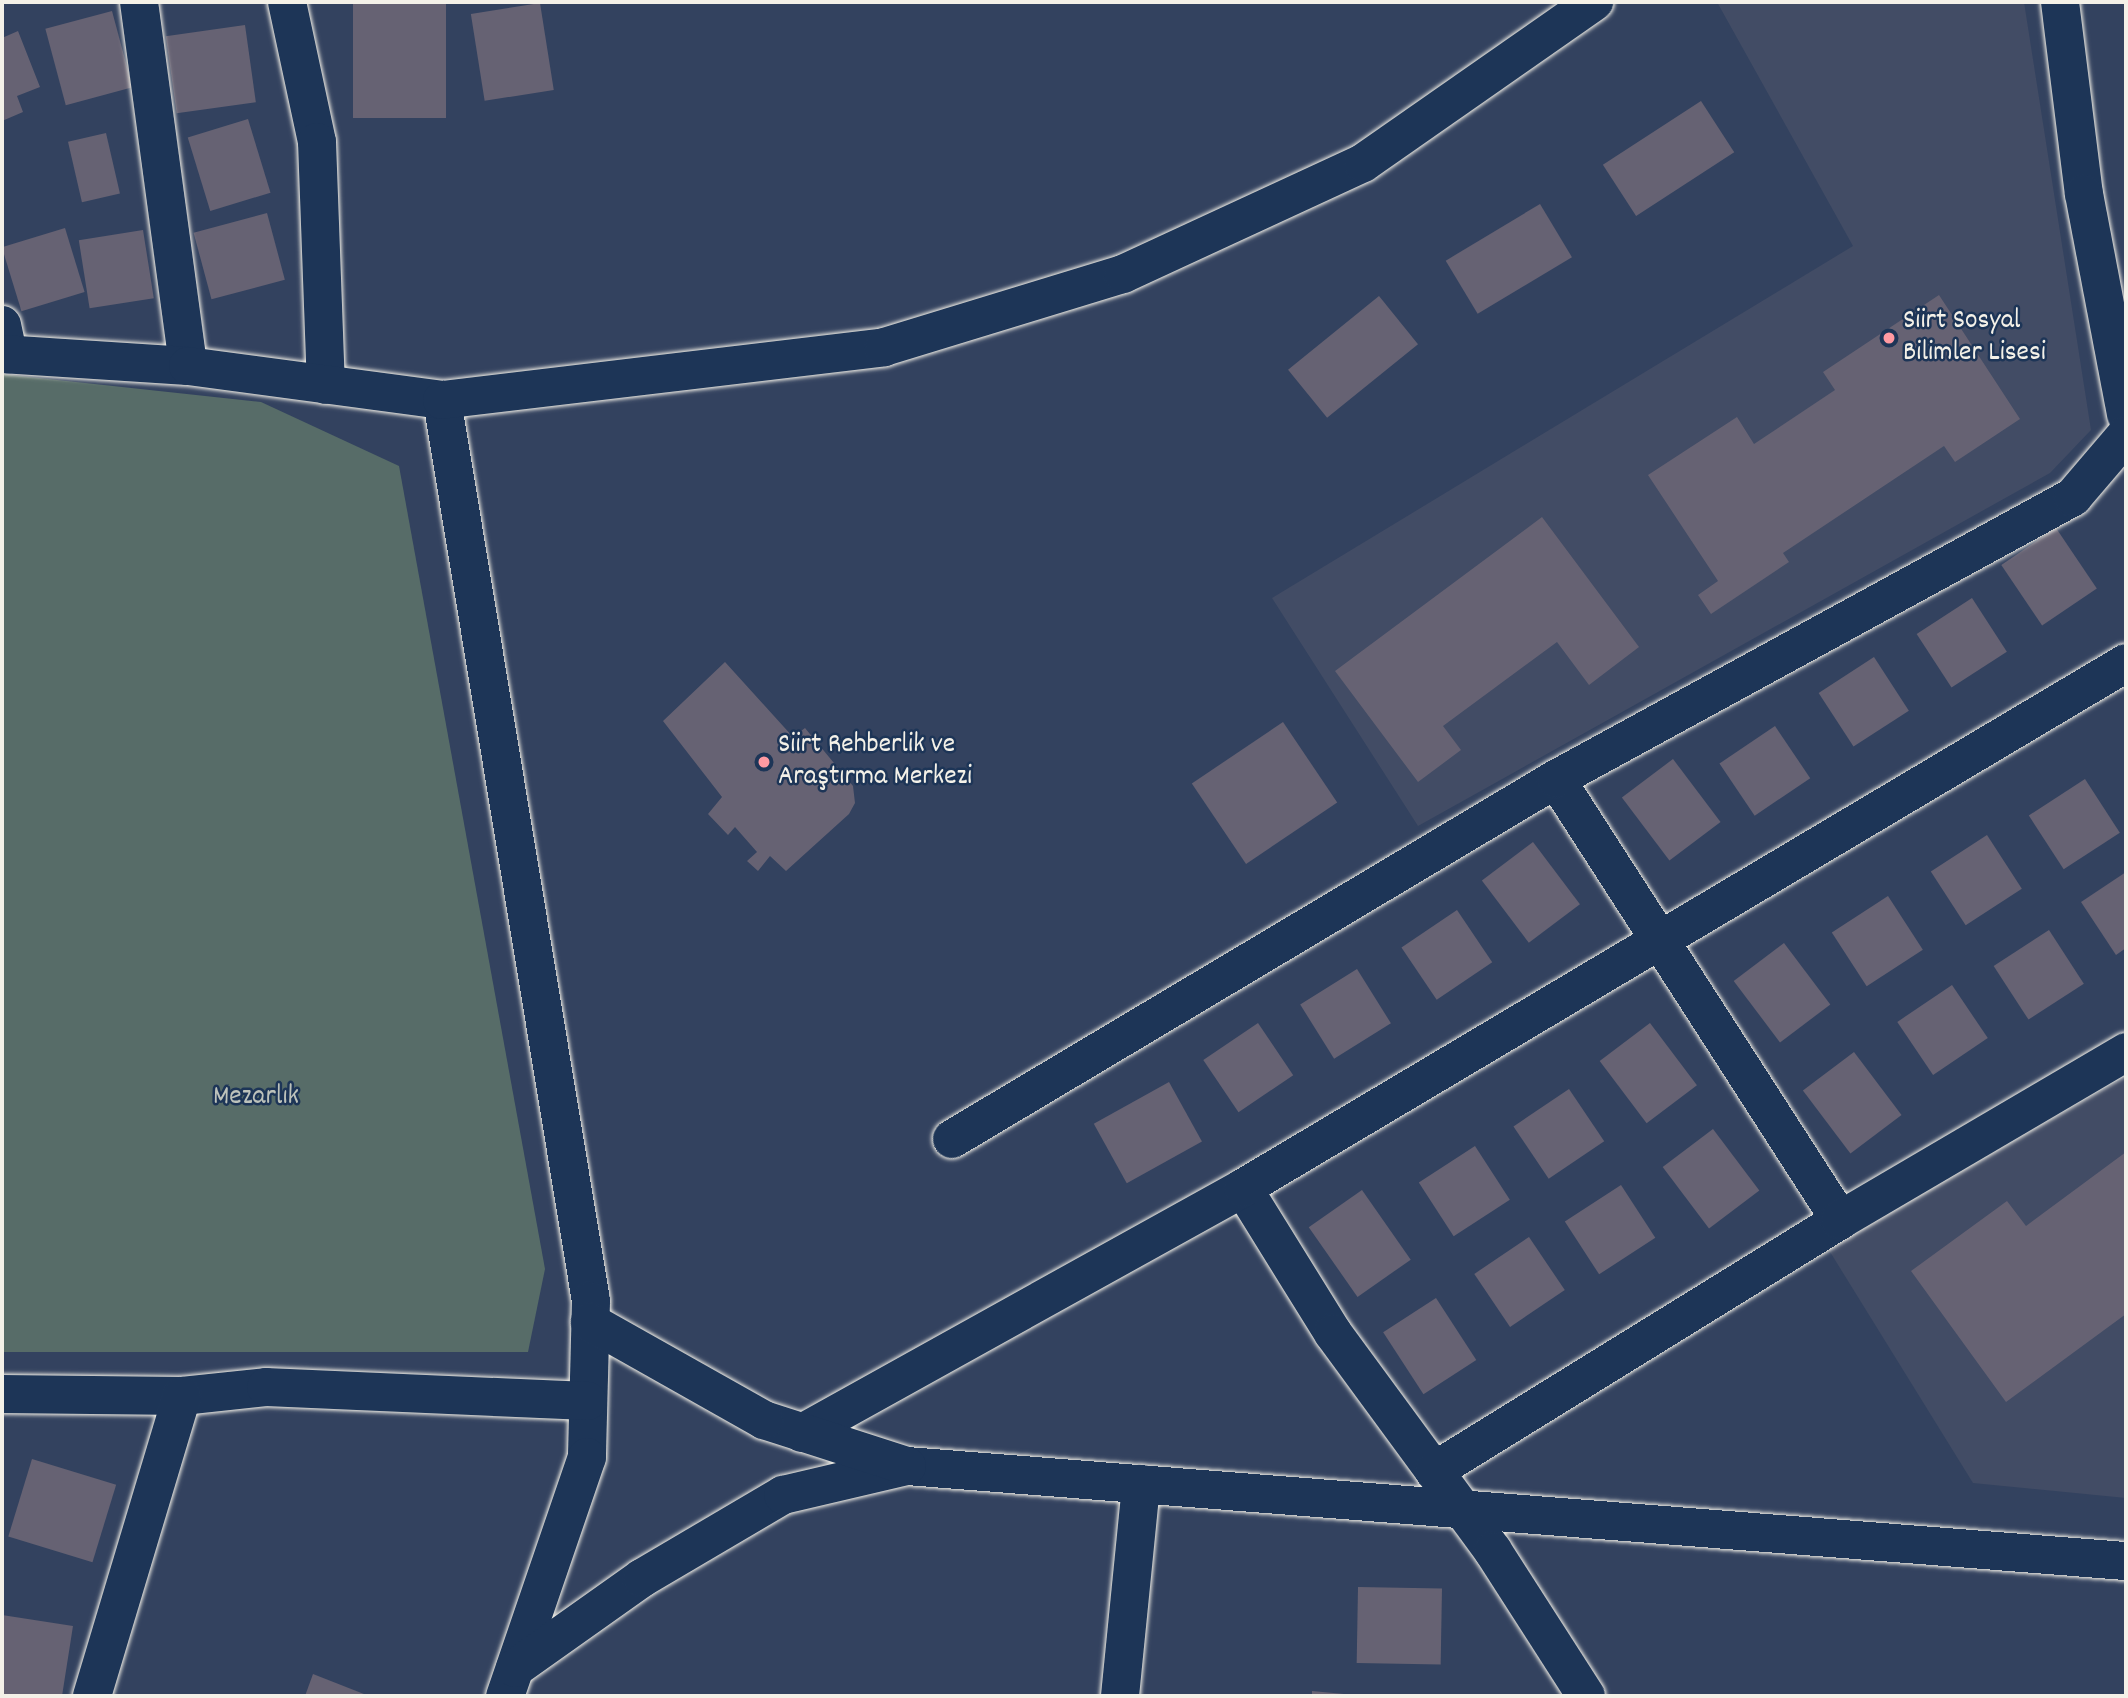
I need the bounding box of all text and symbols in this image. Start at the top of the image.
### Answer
place label: Siirt Sosyal Bilimler Lisesi [1903,305,2046,371]
marker: Siirt Sosyal Bilimler Lisesi [1881,330,1897,346]
place label: Siirt Rehberlik ve Araştırma Merkezi [778,729,972,795]
marker: Siirt Rehberlik ve Araştırma Merkezi [756,754,772,770]
park label: Mezarlık [213,1081,299,1115]

